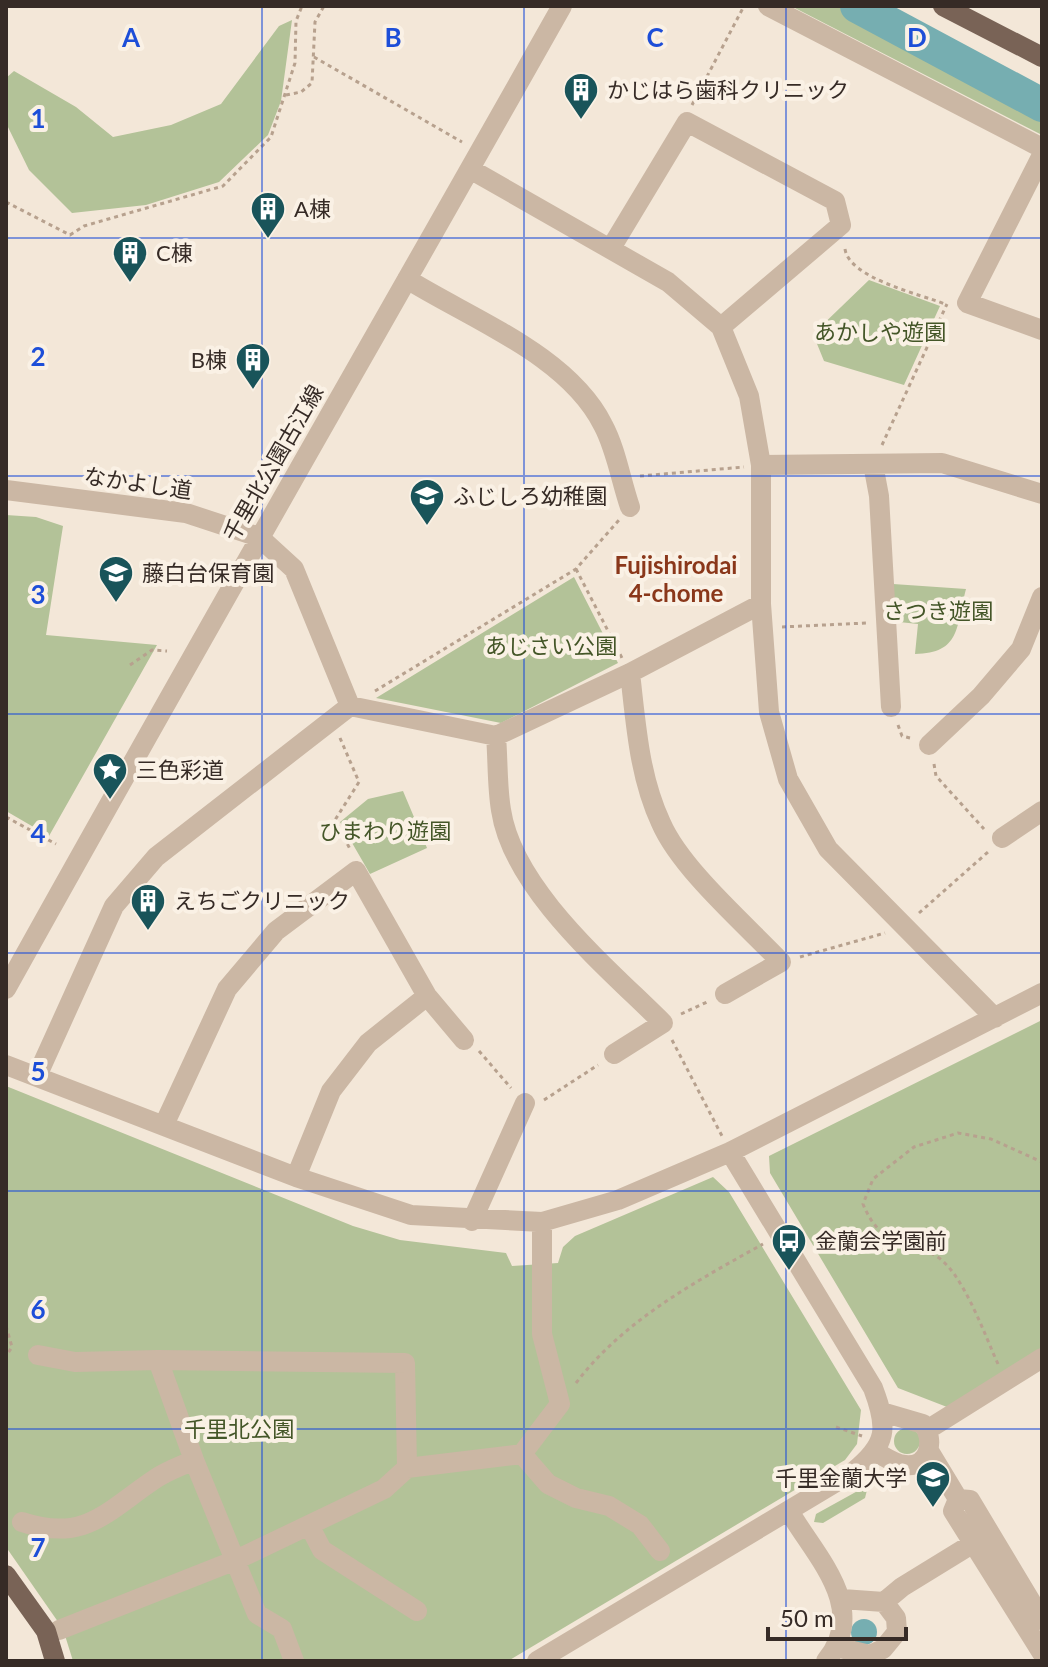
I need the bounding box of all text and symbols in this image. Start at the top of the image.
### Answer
text: A [121,21,141,53]
text: B [384,21,402,53]
text: C [646,21,664,53]
text: D [907,21,927,53]
building icon: かじはら歯科クリニック [562,71,600,121]
place label: かじはら歯科クリニック [607,76,849,103]
text: 1 [30,102,46,134]
building icon: A棟 [249,190,287,240]
place label: A棟 [294,195,331,222]
building icon: C棟 [111,234,149,284]
place label: C棟 [156,239,193,266]
park label: あかしや遊園 [814,318,946,345]
text: 2 [30,340,46,372]
building icon: B棟 [234,341,272,391]
place label: B棟 [191,346,227,373]
street label: 千里北公園古江線 [217,380,328,546]
street label: なかよし道 [82,462,194,503]
school or university icon: ふじしろ幼稚園 [408,477,446,527]
place label: ふじしろ幼稚園 [453,482,607,509]
district label: Fujishirodai 4-chome [615,550,737,607]
school or university icon: 藤白台保育園 [97,554,135,604]
place label: 藤白台保育園 [142,559,274,586]
text: 3 [30,578,46,610]
park label: さつき遊園 [883,597,993,624]
park label: あじさい公園 [485,632,617,659]
place icon: 三色彩道 [91,751,129,801]
place label: 三色彩道 [136,756,224,783]
text: 4 [30,817,46,849]
park label: ひまわり遊園 [319,817,451,844]
building icon: えちごクリニック [129,882,167,932]
place label: えちごクリニック [174,887,350,914]
text: 5 [30,1055,46,1087]
bus stop icon: 金蘭会学園前 [770,1222,808,1272]
place label: 金蘭会学園前 [815,1227,947,1254]
text: 6 [30,1293,46,1325]
park label: 千里北公園 [184,1415,294,1442]
school or university icon: 千里金蘭大学 [914,1459,952,1509]
place label: 千里金蘭大学 [775,1464,907,1491]
text: 7 [30,1531,46,1563]
scale bar [768,1591,906,1641]
text: 50 m [780,1603,834,1632]

